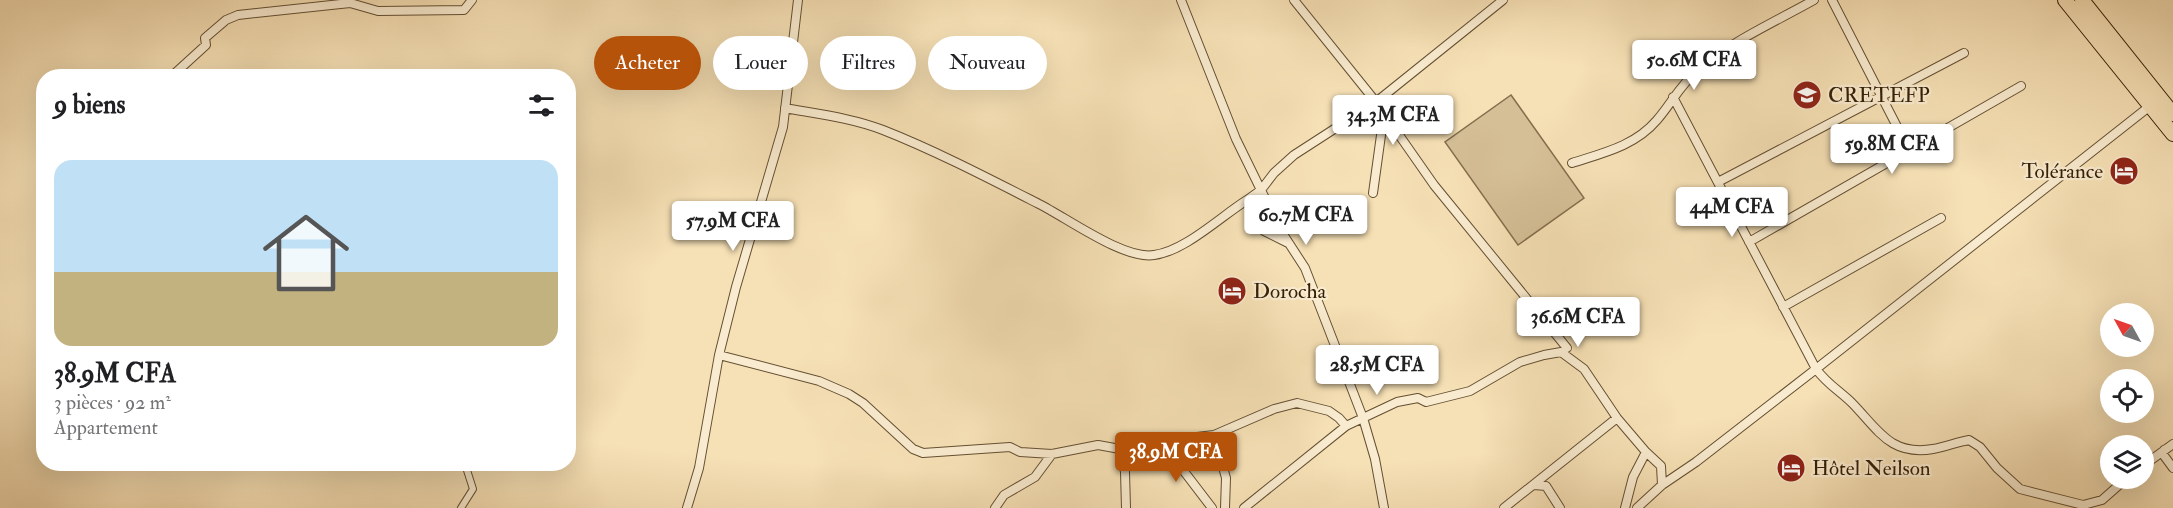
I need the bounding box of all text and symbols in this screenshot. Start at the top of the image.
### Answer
chip: Acheter [594,36,701,90]
chip: Louer [713,36,808,90]
chip: Filtres [820,36,916,90]
chip: Nouveau [928,36,1047,90]
pin: 50.6M CFA [1625,40,1763,91]
text: 50.6M CFA [1646,47,1742,72]
school or university icon: CRETEFP [1791,79,1823,111]
place label: CRETEFP [1828,82,1930,109]
text: 9 biens [54,89,125,121]
icon: filters [525,89,558,122]
pin: 34.3M CFA [1324,95,1462,146]
text: 34.3M CFA [1346,102,1440,127]
pin: 59.8M CFA [1823,124,1961,175]
text: 59.8M CFA [1844,131,1940,156]
hotel icon: Tolérance [2108,155,2140,187]
place label: Tolérance [2022,158,2103,185]
pin: 44M CFA [1677,187,1787,238]
text: 44M CFA [1690,194,1774,219]
pin: 60.7M CFA [1237,195,1375,246]
icon: home [252,199,360,307]
pin: 57.9M CFA [664,201,802,252]
text: 60.7M CFA [1258,202,1354,227]
text: 57.9M CFA [686,208,780,233]
hotel icon: Dorocha [1216,275,1248,307]
place label: Dorocha [1253,278,1327,305]
pin: 36.6M CFA [1509,297,1647,348]
north arrow [2100,303,2154,357]
map controls [2100,303,2154,489]
text: 36.6M CFA [1531,304,1625,329]
pin: 28.5M CFA [1308,345,1446,396]
text: 28.5M CFA [1330,352,1424,377]
text: 38.9M CFA [54,358,176,390]
button: locate [2100,369,2154,423]
text: 3 pièces · 92 m² [54,390,171,415]
text: Appartement [54,415,158,440]
pin: 38.9M CFA [1107,432,1245,483]
button: layers [2100,435,2154,489]
text: 38.9M CFA [1129,439,1223,464]
hotel icon: Hôtel Neilson [1775,452,1807,484]
place label: Hôtel Neilson [1812,455,1931,482]

